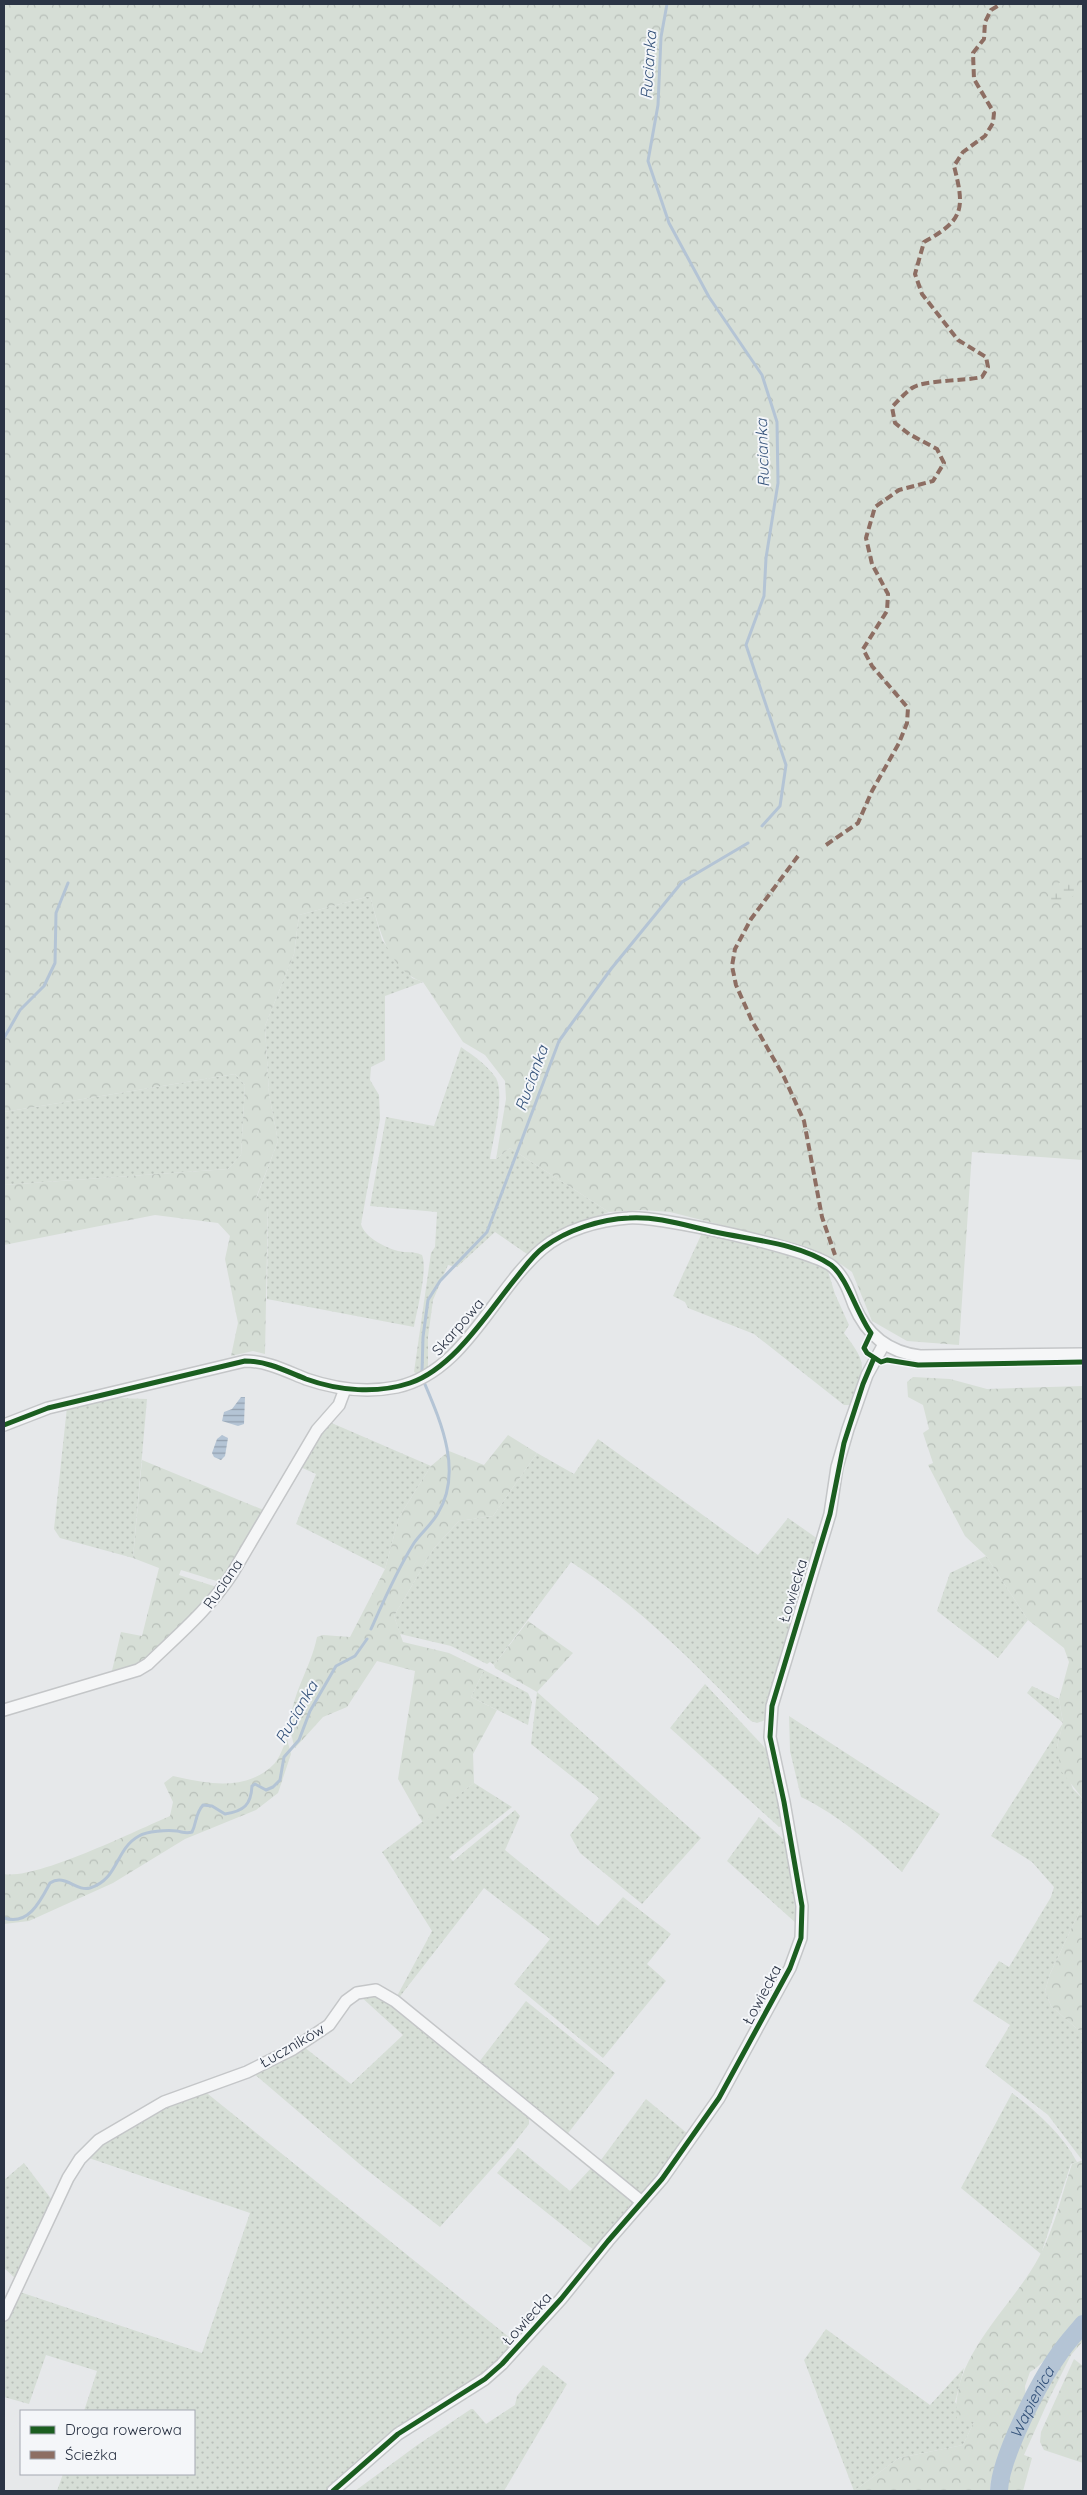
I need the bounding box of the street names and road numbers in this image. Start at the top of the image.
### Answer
street label: Skarpowa [428,1294,488,1359]
street label: Ruciana [199,1555,247,1612]
street label: Łowiecka [774,1557,811,1625]
street label: Łowiecka [738,1961,785,2028]
street label: Łuczników [256,2019,328,2072]
street label: Łowiecka [498,2288,556,2349]

